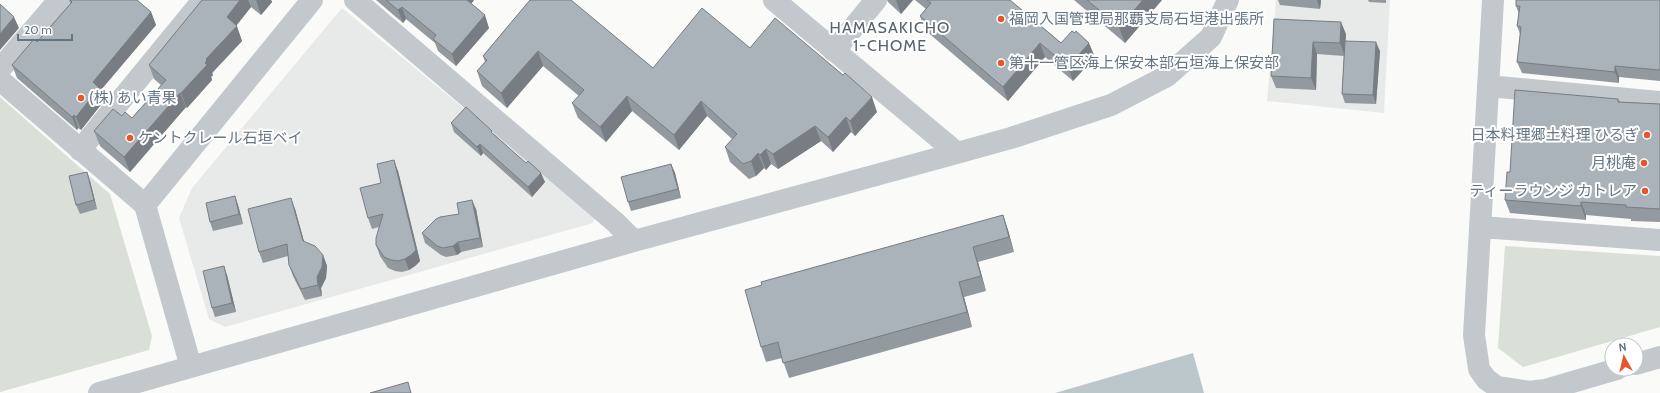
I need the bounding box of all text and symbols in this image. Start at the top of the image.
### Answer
place label: 福岡入国管理局那覇支局石垣港出張所 [1009,10,1264,28]
marker: 福岡入国管理局那覇支局石垣港出張所 [996,14,1006,24]
scale bar [18,16,72,42]
district label: HAMASAKICHO 1-CHOME [830,18,950,55]
text: 20 m [24,22,52,37]
place label: 第十一管区海上保安本部石垣海上保安部 [1009,54,1279,72]
marker: 第十一管区海上保安本部石垣海上保安部 [996,58,1006,68]
place label: (株) あい青果 [89,89,177,107]
marker: (株) あい青果 [76,93,86,103]
place label: 日本料理郷土料理 ひるぎ [1471,126,1639,144]
place label: ケントクレール石垣ベイ [138,129,303,147]
marker: 日本料理郷土料理 ひるぎ [1642,130,1652,140]
marker: ケントクレール石垣ベイ [125,133,135,143]
place label: 月桃庵 [1591,154,1636,172]
marker: 月桃庵 [1639,158,1649,168]
place label: ティーラウンジ カトレア [1470,182,1637,200]
marker: ティーラウンジ カトレア [1640,186,1650,196]
north arrow [1604,337,1644,377]
text: N [1618,340,1627,355]

